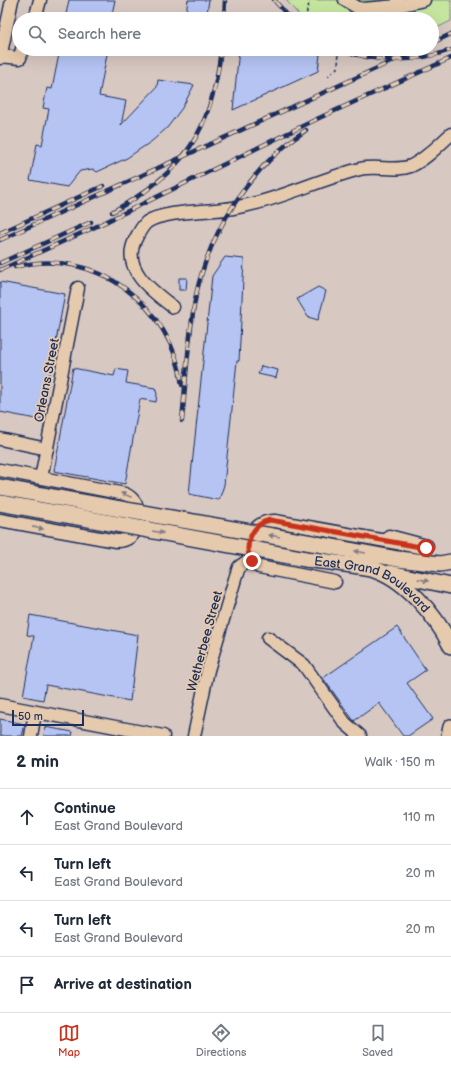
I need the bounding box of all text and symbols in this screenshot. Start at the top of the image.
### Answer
search box [12,12,439,56]
icon: search [26,23,48,45]
text: Search here [58,25,141,44]
street label: Orleans Street [31,337,63,424]
one-way arrow [119,492,131,498]
one-way arrow [32,525,44,531]
one-way arrow [152,529,164,535]
one-way arrow [268,533,280,539]
route start [417,539,435,557]
one-way arrow [354,548,366,554]
route end [243,552,261,570]
street label: East Grand Boulevard [313,553,433,616]
one-way arrow [417,578,430,584]
street label: Wetherbee Street [184,589,226,694]
scale bar [12,708,84,727]
text: 50 m [18,710,43,723]
text: 2 min [16,752,59,772]
text: Walk · 150 m [364,754,435,770]
text: Continue [54,799,116,818]
icon: ahead [16,806,38,828]
text: 110 m [403,809,435,825]
text: East Grand Boulevard [54,818,183,834]
text: Turn left [54,855,111,874]
icon: left [16,862,38,884]
text: 20 m [405,865,435,881]
text: East Grand Boulevard [54,874,183,890]
text: Turn left [54,911,111,930]
icon: left [16,918,38,940]
text: 20 m [405,921,435,937]
text: East Grand Boulevard [54,930,183,946]
icon: arrive [16,974,38,996]
text: Arrive at destination [54,975,192,994]
tab: Map [58,1022,80,1059]
tab: Directions [196,1022,246,1059]
tab: Saved [362,1022,393,1059]

